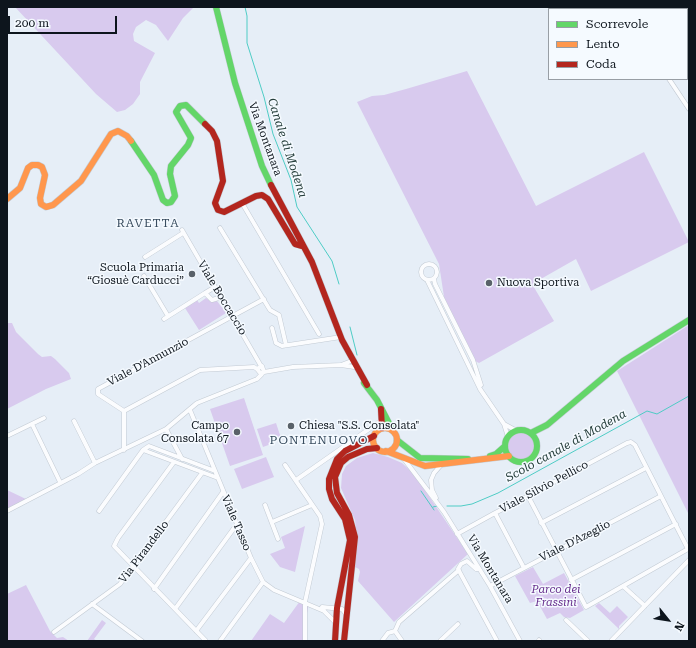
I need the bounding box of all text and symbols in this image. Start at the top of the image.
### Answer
scale bar [10,8,119,34]
legend [548,8,688,80]
text: 200 m [15,16,49,30]
text: Scorrevole [586,17,648,31]
text: Lento [586,37,620,51]
text: Coda [586,57,616,71]
water label: Canale di Modena [264,96,310,200]
street label: Via Montanara [246,100,284,178]
district label: RAVETTA [116,216,180,230]
street label: Viale Boccaccio [195,258,249,338]
place label: Scuola Primaria “Giosuè Carducci” [87,261,184,287]
marker: Scuola Primaria “Giosuè Carducci” [187,269,197,279]
place label: Nuova Sportiva [497,276,579,290]
marker: Nuova Sportiva [484,278,494,288]
street label: Viale D'Annunzio [105,335,191,389]
water label: Scolo canale di Modena [503,407,629,485]
place label: Campo Consolata 67 [161,419,229,445]
place label: Chiesa "S.S. Consolata" [299,419,420,433]
marker: Chiesa "S.S. Consolata" [286,421,296,431]
marker: Campo Consolata 67 [232,427,242,437]
district label: PONTENUOVO [269,433,369,447]
street label: Viale Silvio Pellico [497,458,591,516]
street label: Viale Tasso [218,493,254,553]
street label: Viale D'Azeglio [537,517,613,565]
street label: Via Pirandello [116,518,172,586]
street label: Via Montanara [464,532,516,606]
park label: Parco dei Frassini [532,583,580,609]
north arrow [648,600,688,640]
text: N [671,619,687,633]

